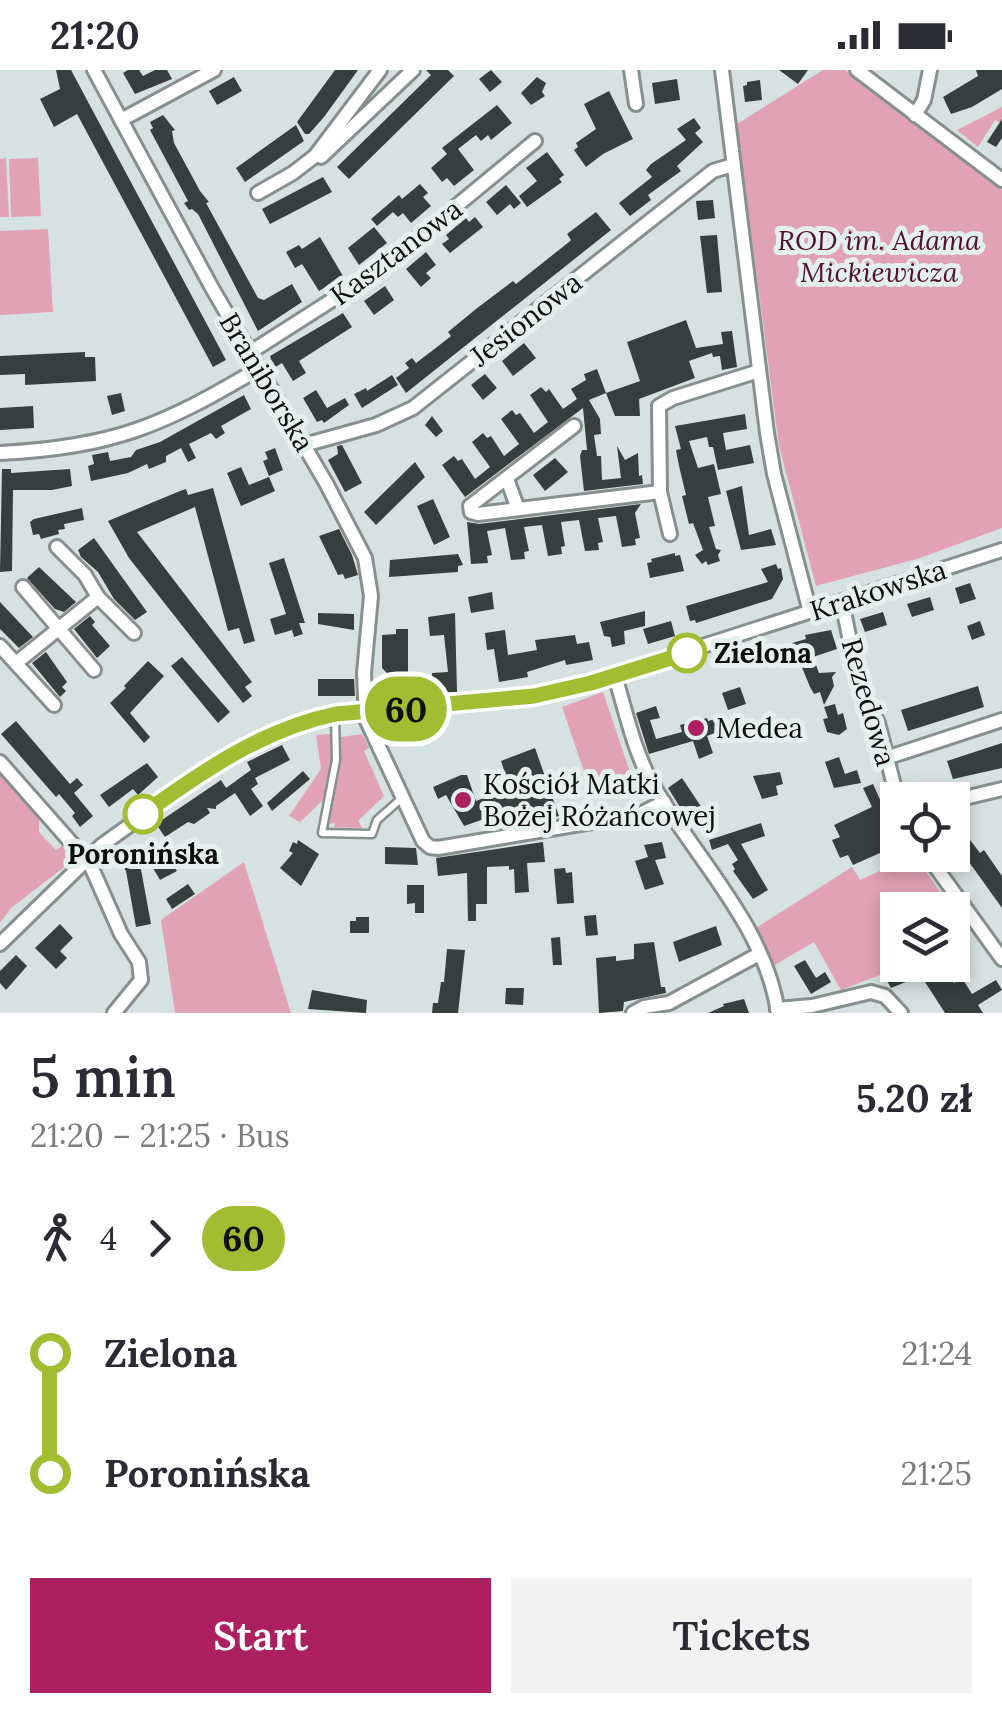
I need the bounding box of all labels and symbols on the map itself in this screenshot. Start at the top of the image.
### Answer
street label: Kasztanowa [323,191,469,313]
park label: ROD im. Adama Mickiewicza [778,222,981,290]
street label: Jesionowa [462,264,589,374]
street label: Braniborska [211,306,323,458]
street label: Krakowska [805,551,951,629]
marker: Zielona [668,634,706,672]
street label: Rezedowa [834,634,904,770]
place label: Zielona [714,635,812,671]
line badge: 60 [361,676,451,742]
place label: Medea [716,710,803,746]
marker: Medea [685,717,707,739]
place label: Kościół Matki Bożej Różańcowej [483,766,716,834]
marker: Kościół Matki Bożej Różańcowej [452,789,474,811]
marker: Poronińska [124,795,162,833]
place label: Poronińska [67,836,219,872]

